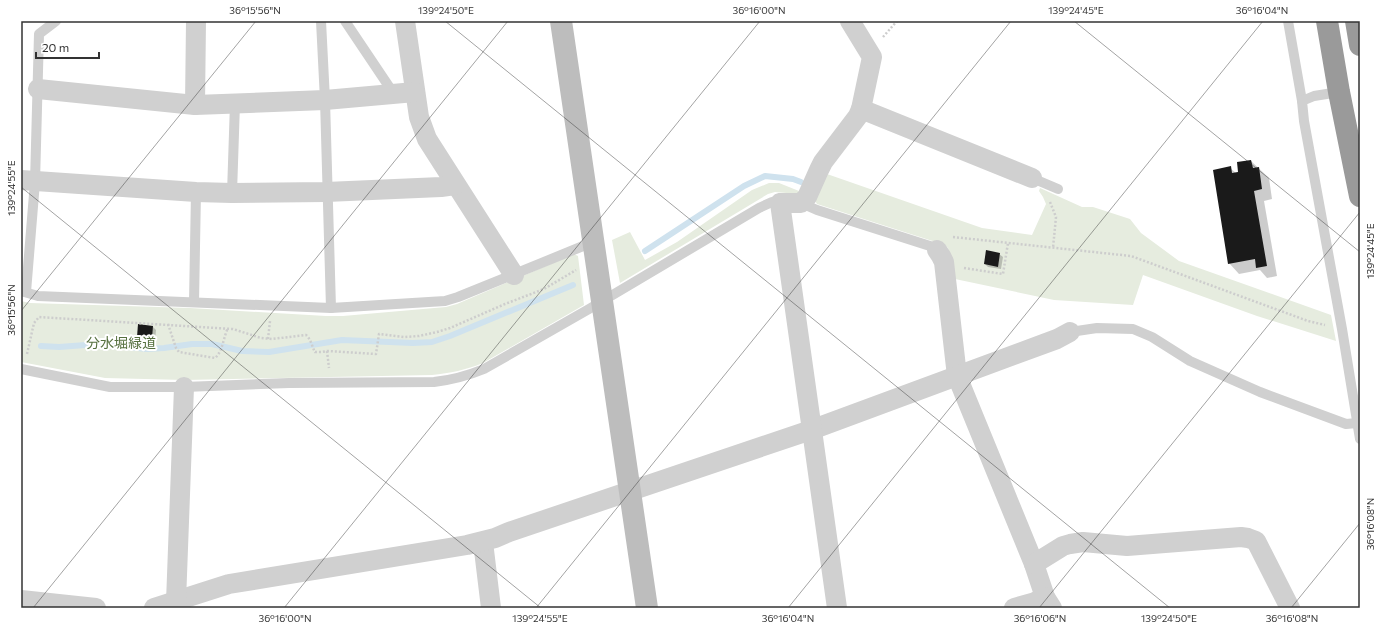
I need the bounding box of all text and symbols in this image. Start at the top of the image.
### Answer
text: 36°15'56"N [229,4,281,16]
text: 139°24'50"E [418,4,474,16]
text: 36°16'00"N [732,4,786,16]
text: 139°24'45"E [1048,4,1104,16]
text: 36°16'04"N [1236,4,1288,16]
scale bar [36,34,99,60]
text: 20 m [42,40,69,54]
text: 139°24'55"E [5,160,17,216]
text: 139°24'45"E [1364,223,1376,279]
text: 36°15'56"N [5,284,17,336]
park label: 分水堀緑道 [86,334,156,351]
text: 36°16'08"N [1364,498,1376,550]
text: 36°16'00"N [258,612,312,624]
text: 139°24'55"E [512,612,568,624]
text: 36°16'04"N [762,612,814,624]
text: 36°16'06"N [1014,612,1066,624]
text: 139°24'50"E [1141,612,1197,624]
text: 36°16'08"N [1266,612,1318,624]

